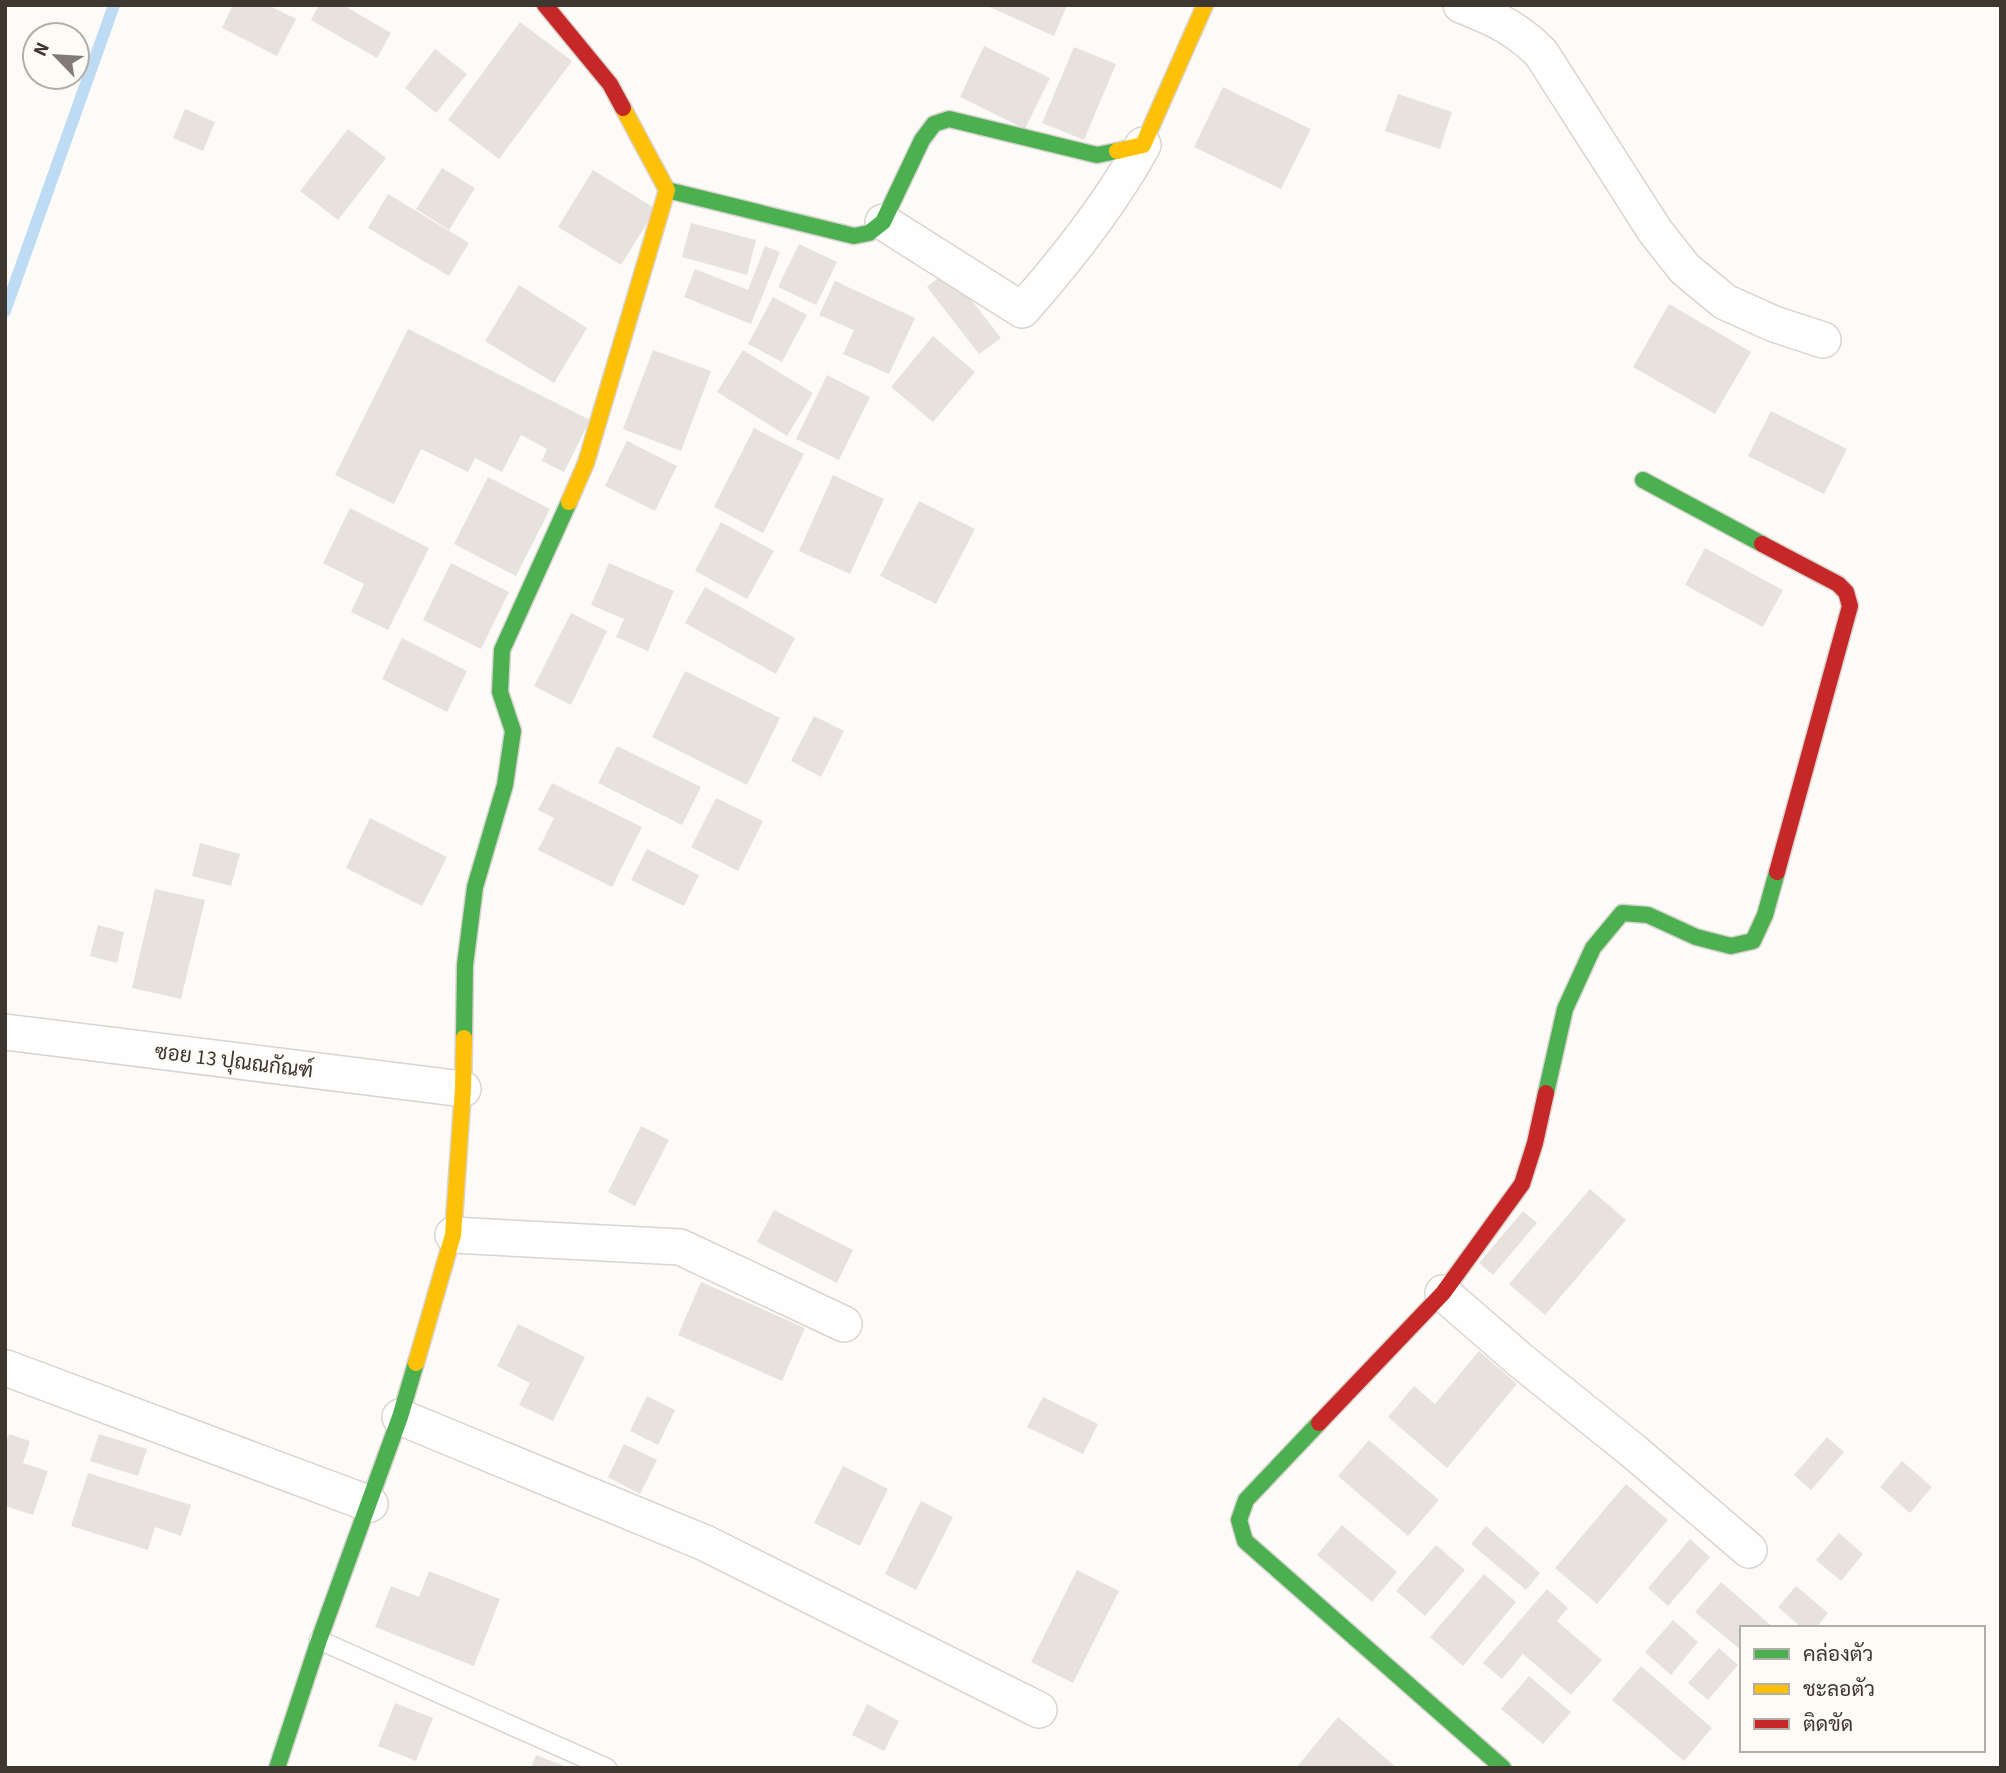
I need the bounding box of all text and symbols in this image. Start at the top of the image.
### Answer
north arrow [21,21,91,91]
text: N [27,38,57,61]
street label: ซอย 13 ปุณณกัณฑ์ [153,1036,315,1086]
legend [1740,1626,1985,1752]
text: คล่องตัว [1803,1639,1873,1669]
text: ชะลอตัว [1803,1674,1875,1704]
text: ติดขัด [1803,1709,1853,1739]

